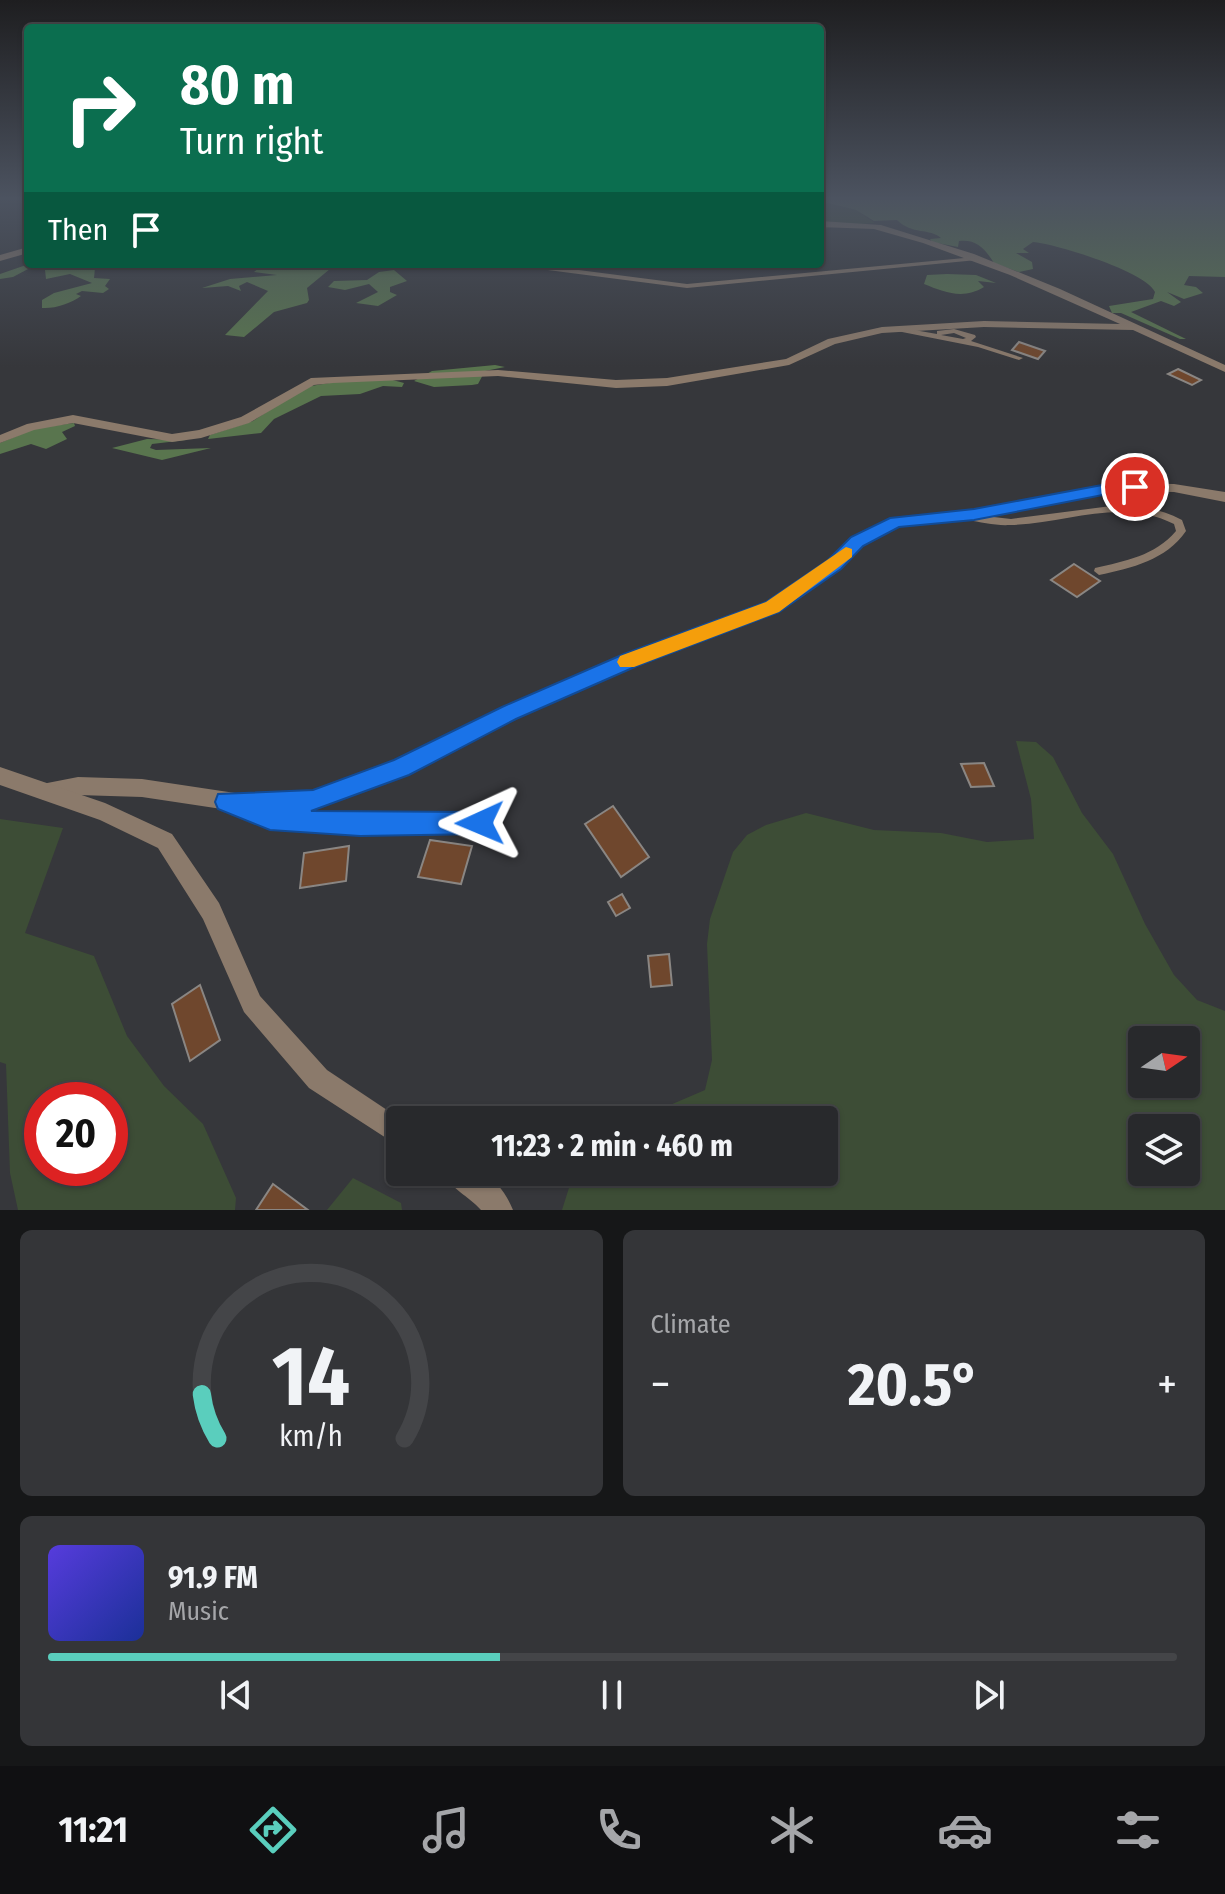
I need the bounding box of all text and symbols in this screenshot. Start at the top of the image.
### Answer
text: 80 m [180,52,295,119]
icon: right [48,56,152,160]
text: Turn right [180,120,323,164]
icon: arrive [124,208,168,252]
text: Then [48,212,108,248]
pin [1101,453,1169,521]
icon: arrive [1113,465,1157,509]
position arrow [438,781,522,865]
north arrow [1128,1026,1200,1098]
map controls [1128,1026,1200,1186]
speed limit sign: 20 [24,1082,128,1186]
button: layers [1128,1114,1200,1186]
text: 11:23 · 2 min · 460 m [491,1128,733,1164]
text: Climate [651,1309,731,1340]
text: 14 [272,1327,350,1427]
text: 20.5° [848,1349,980,1421]
text: − [651,1358,670,1411]
text: + [1157,1358,1177,1411]
text: km/h [279,1419,343,1454]
text: 91.9 FM [168,1560,258,1596]
text: Music [168,1596,229,1627]
icon: previous [214,1673,258,1717]
icon: pause [590,1673,634,1717]
icon: next [967,1673,1011,1717]
icon: directions [245,1802,301,1858]
icon: music [418,1802,474,1858]
icon: phone [591,1802,647,1858]
icon: climate [764,1802,820,1858]
icon: car [937,1802,993,1858]
icon: filters [1110,1802,1166,1858]
text: 11:21 [59,1808,128,1852]

